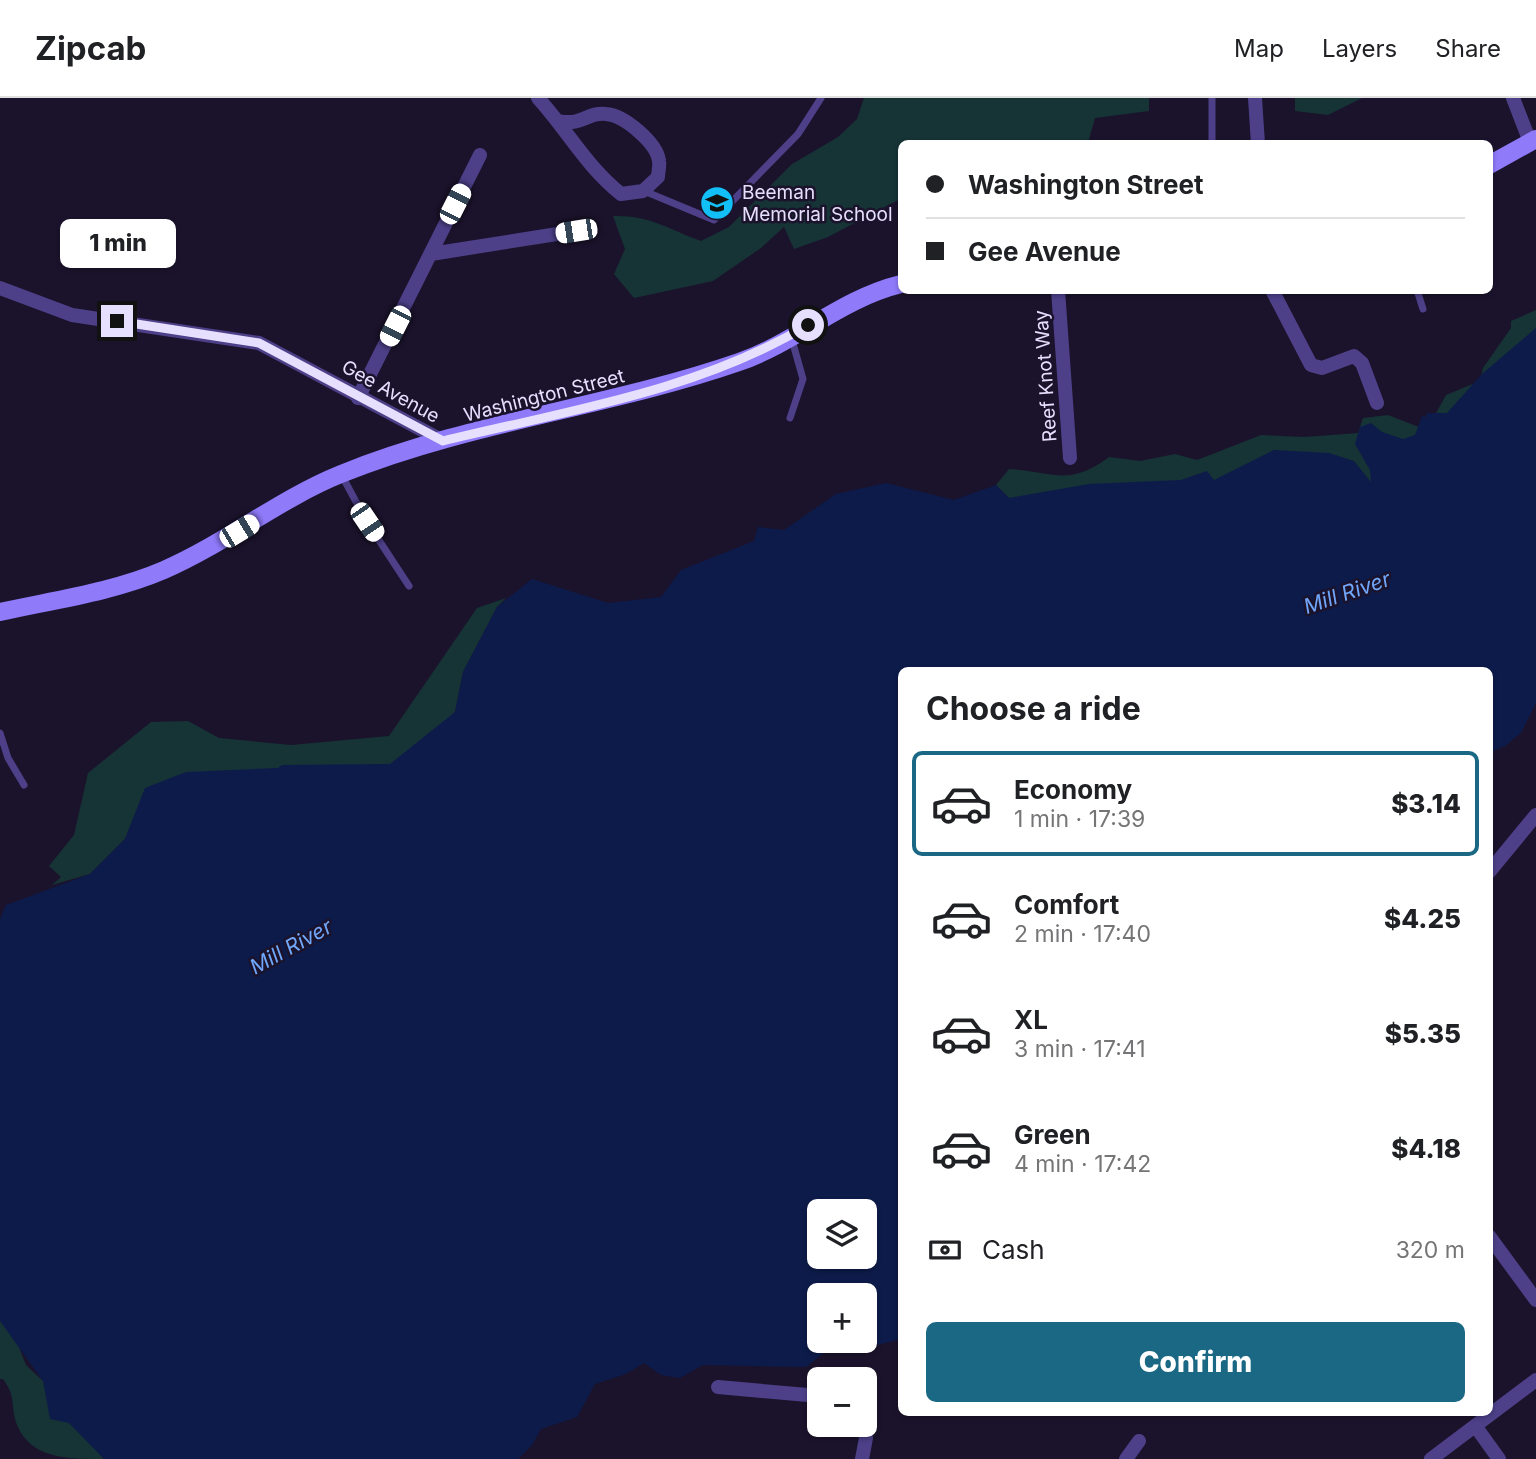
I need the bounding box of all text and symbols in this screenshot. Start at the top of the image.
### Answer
text: Zipcab [35,28,146,68]
text: Map [1234,34,1284,63]
text: Layers [1322,34,1397,63]
text: Share [1435,34,1501,63]
text: Washington Street [968,169,1204,200]
car [437,181,474,227]
place label: Beeman Memorial School [742,181,893,226]
school or university icon: Beeman Memorial School [698,184,736,222]
car [554,217,599,245]
callout: 1 min [59,220,175,268]
text: 1 min [89,229,147,257]
text: Gee Avenue [968,236,1121,267]
car [377,303,414,349]
route end [101,305,133,337]
route start [792,309,824,341]
street label: Reef Knot Way [1029,309,1062,443]
street label: Gee Avenue [338,355,444,428]
street label: Washington Street [461,364,627,427]
car [347,499,388,545]
car [216,511,263,551]
water label: Mill River [1300,566,1395,619]
text: Choose a ride [926,689,1141,728]
icon: car [930,772,993,835]
text: Economy [1014,774,1132,805]
text: $3.14 [1391,788,1461,819]
text: 1 min · 17:39 [1014,805,1145,833]
icon: car [930,887,993,950]
text: Comfort [1014,889,1119,920]
text: $4.25 [1384,903,1461,934]
water label: Mill River [245,913,337,979]
text: 2 min · 17:40 [1014,920,1151,948]
icon: car [930,1002,993,1065]
text: XL [1014,1004,1048,1035]
text: $5.35 [1385,1018,1461,1049]
text: 3 min · 17:41 [1014,1035,1146,1063]
icon: car [930,1117,993,1180]
text: Green [1014,1119,1091,1150]
text: $4.18 [1391,1133,1461,1164]
text: 4 min · 17:42 [1014,1150,1151,1178]
map controls [807,1199,877,1437]
button: layers [807,1199,877,1269]
icon: cash [926,1231,964,1269]
text: Cash [982,1234,1045,1265]
text: 320 m [1396,1236,1465,1264]
button: + [807,1283,877,1353]
button: Confirm [926,1322,1465,1402]
button: − [807,1367,877,1437]

